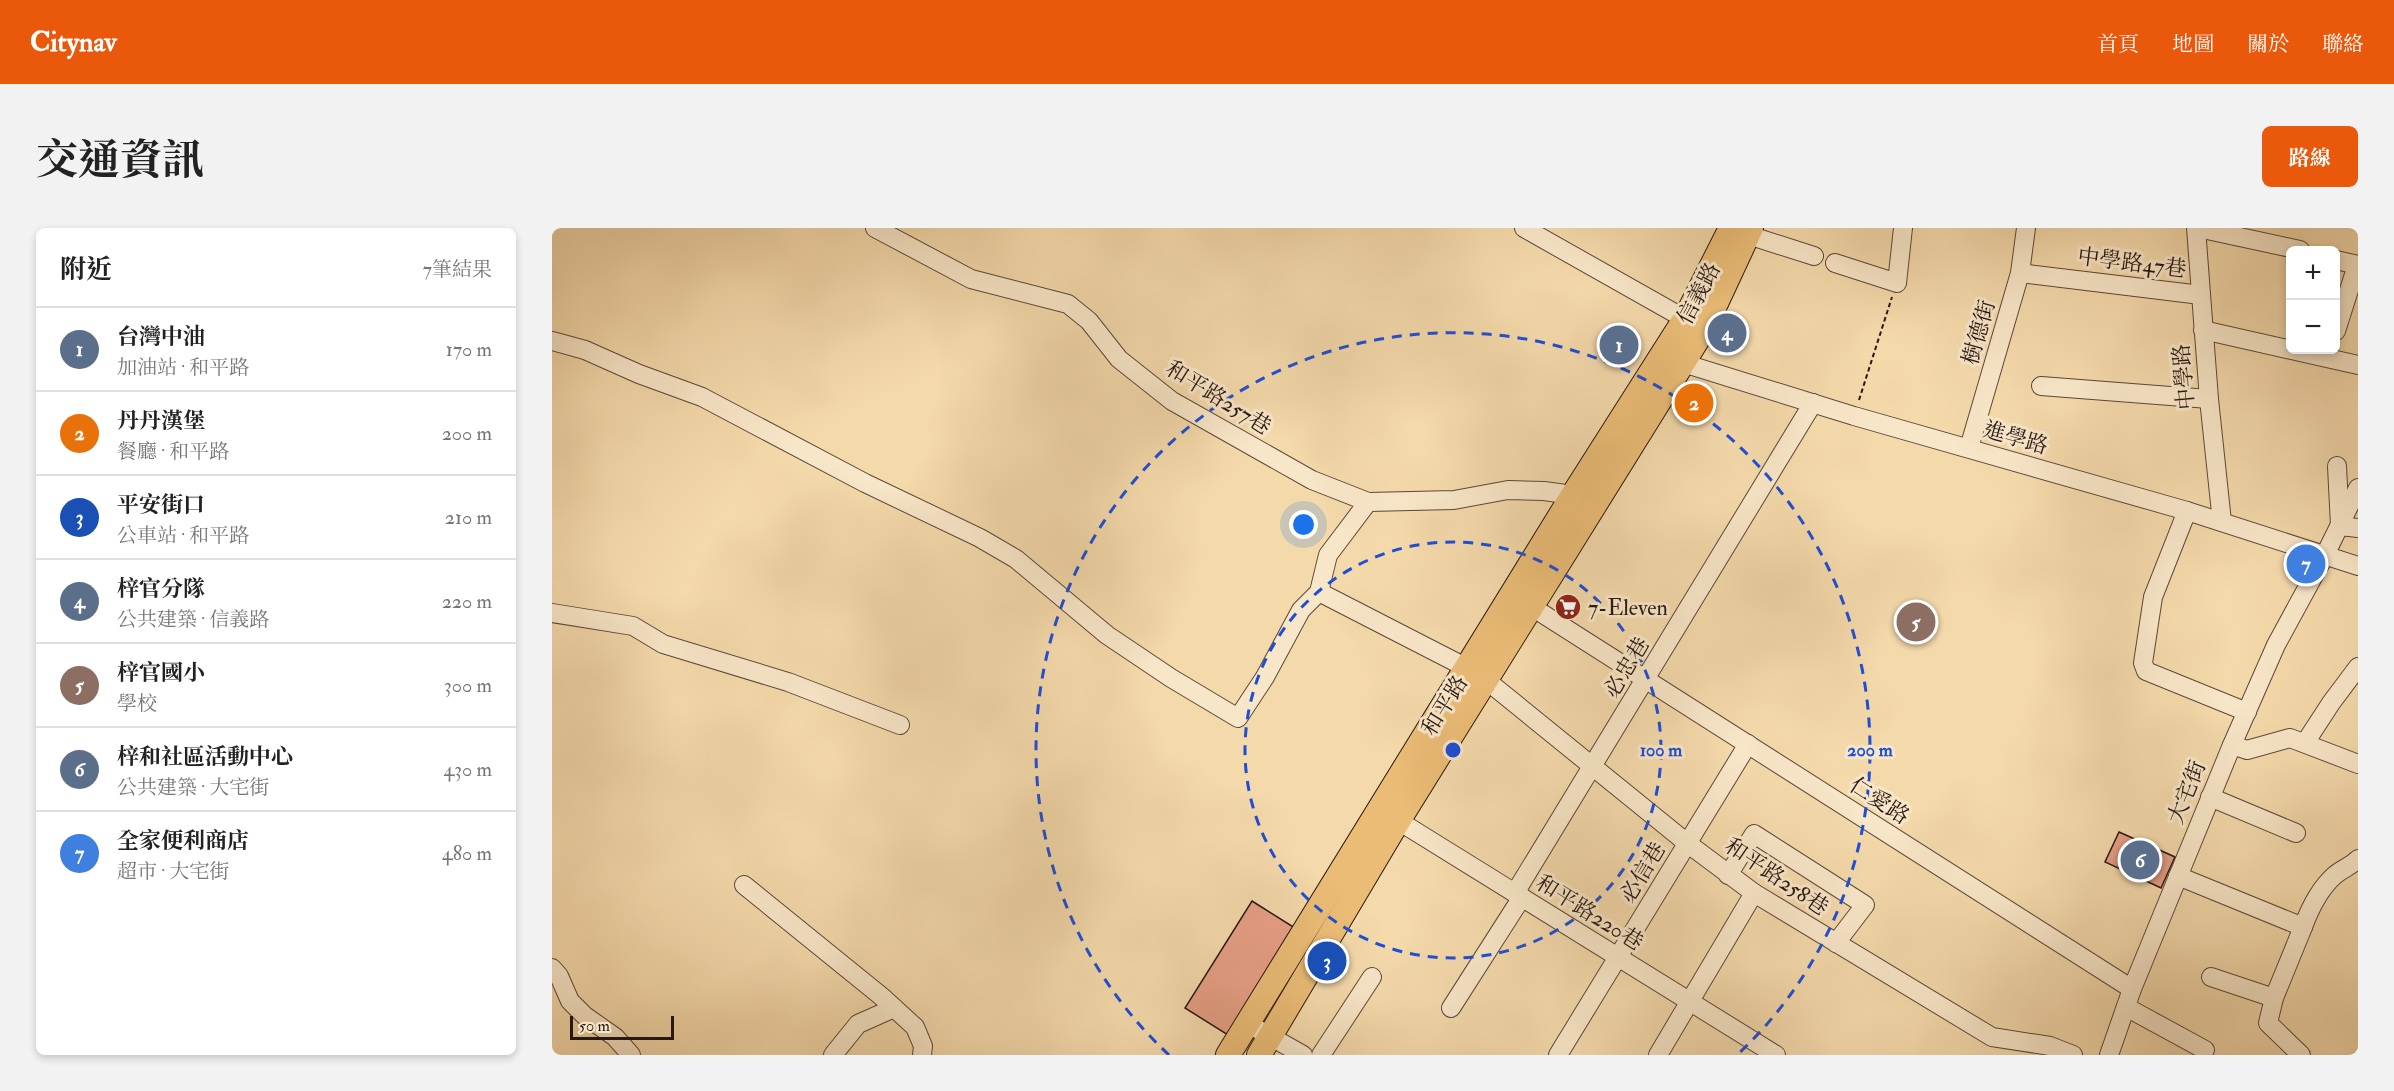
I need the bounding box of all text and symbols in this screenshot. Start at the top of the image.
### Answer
text: Citynav [30,25,117,60]
text: 首頁 [2097,31,2139,58]
text: 地圖 [2172,31,2214,58]
text: 關於 [2247,31,2289,58]
text: 聯絡 [2322,31,2364,58]
button: 路線 [2262,126,2358,187]
text: 交通資訊 [36,135,204,187]
street label: 中學路47巷 [2076,242,2188,284]
map controls [2286,246,2340,354]
button: + [2286,246,2340,300]
text: 附近 [60,254,112,286]
text: 7筆結果 [423,257,492,282]
street label: 信義路 [1671,258,1727,329]
street label: 樹德街 [1956,297,2002,368]
button: − [2286,300,2340,354]
pin: 4 [1708,310,1746,356]
pin: 1 [1600,322,1638,368]
text: 台灣中油 [117,323,205,351]
text: 1 [76,337,83,362]
text: 170 m [446,337,492,362]
street label: 中學路 [2167,343,2201,411]
street label: 和平路257巷 [1161,354,1276,441]
text: 加油站 · 和平路 [117,355,249,380]
pin: 2 [1674,380,1714,426]
text: 丹丹漢堡 [117,407,205,435]
street label: 進學路 [1980,415,2051,461]
text: 2 [74,421,85,446]
text: 200 m [442,421,492,446]
text: 餐廳 · 和平路 [117,439,229,464]
text: 平安街口 [117,491,205,519]
text: 3 [76,505,83,530]
text: 210 m [445,505,492,530]
your location [1289,510,1318,539]
text: 公車站 · 和平路 [117,523,249,548]
pin: 7 [2286,542,2326,586]
text: 梓官分隊 [117,575,205,603]
text: 4 [74,589,85,614]
text: 220 m [442,589,492,614]
supermarket icon: 7-Eleven [1553,592,1583,622]
place label: 7-Eleven [1588,594,1668,622]
pin: 5 [1896,600,1936,644]
text: 公共建築 · 信義路 [117,607,269,632]
street label: 必忠巷 [1598,632,1656,703]
text: 梓官國小 [117,659,205,687]
street label: 和平路 [1415,670,1474,741]
text: 5 [75,673,84,698]
text: 300 m [444,673,492,698]
text: 學校 [117,691,157,716]
text: 100 m [1640,739,1683,762]
text: 200 m [1847,739,1894,762]
centre of rings [1443,740,1463,760]
text: 梓和社區活動中心 [117,743,293,771]
text: 6 [74,757,85,782]
text: 430 m [444,757,492,782]
street label: 大宅街 [2162,757,2212,828]
street label: 仁愛路 [1844,771,1915,831]
text: 公共建築 · 大宅街 [117,775,269,800]
text: 全家便利商店 [117,827,249,855]
street label: 和平路258巷 [1719,832,1834,922]
street label: 必信巷 [1614,837,1672,908]
pin: 6 [2120,838,2160,882]
text: 7 [75,841,84,866]
text: 480 m [442,841,492,866]
text: 超市 · 大宅街 [117,859,229,884]
street label: 和平路220巷 [1530,869,1648,957]
pin: 3 [1308,938,1346,984]
scale bar [570,1013,674,1040]
text: 50 m [579,1016,610,1036]

